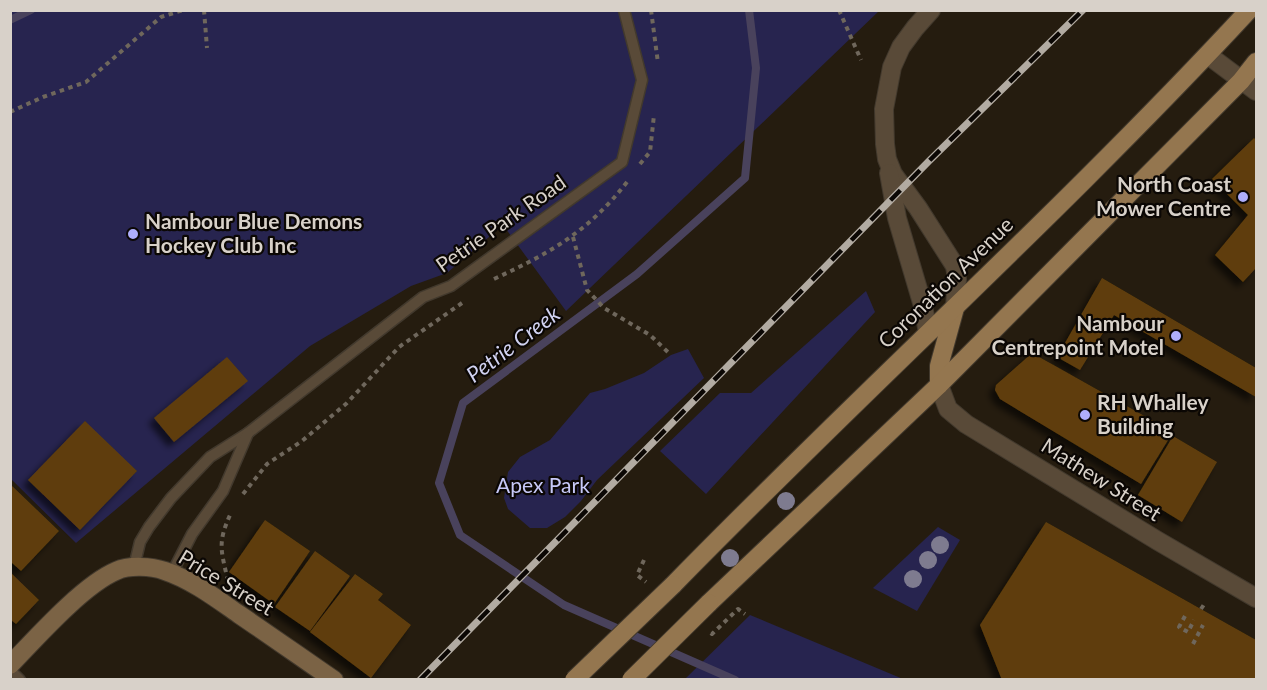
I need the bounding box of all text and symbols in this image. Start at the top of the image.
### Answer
street label: Petrie Park Road [430,169,570,277]
place label: North Coast Mower Centre [1096,171,1231,220]
marker: North Coast Mower Centre [1236,190,1250,204]
place label: Nambour Blue Demons Hockey Club Inc [145,208,362,257]
street label: Coronation Avenue [872,211,1018,353]
marker: Nambour Blue Demons Hockey Club Inc [126,227,140,241]
water label: Petrie Creek [460,299,565,388]
place label: Nambour Centrepoint Motel [991,310,1164,359]
marker: Nambour Centrepoint Motel [1169,329,1183,343]
place label: RH Whalley Building [1097,389,1209,438]
marker: RH Whalley Building [1078,408,1092,422]
street label: Mathew Street [1037,432,1167,526]
park label: Apex Park [496,472,590,497]
street label: Price Street [175,544,279,620]

